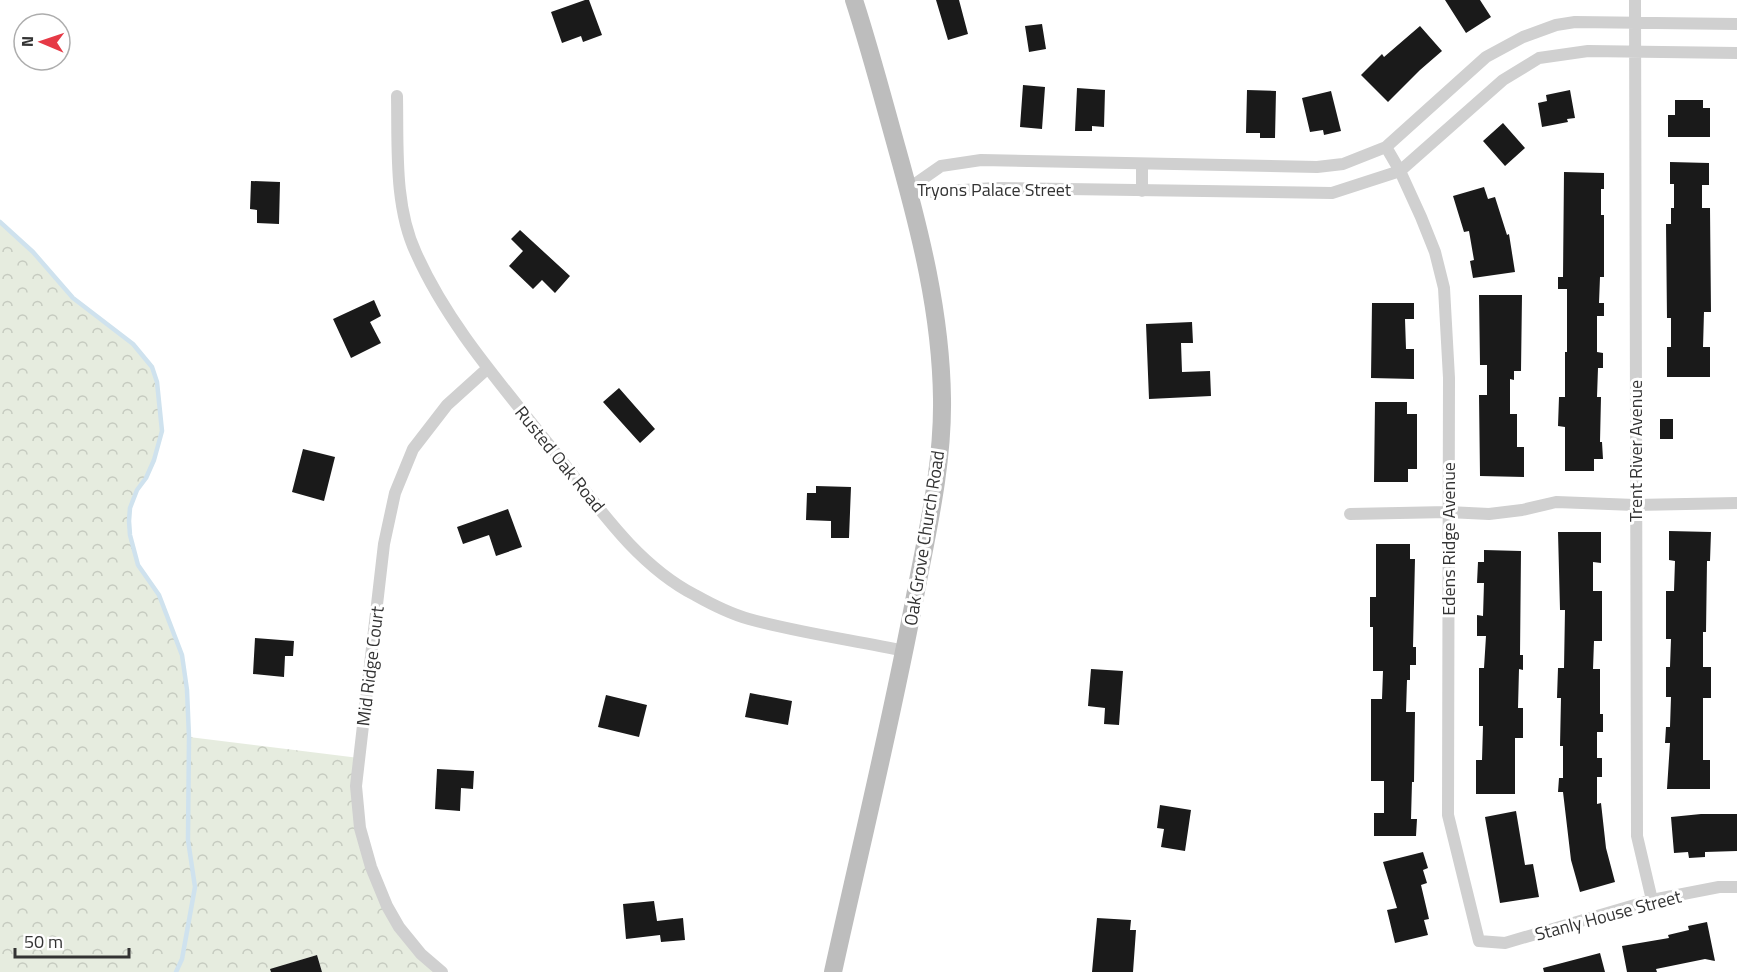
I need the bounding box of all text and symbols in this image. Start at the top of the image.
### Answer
north arrow [12,12,72,72]
text: N [15,36,39,47]
street label: Tryons Palace Street [917,176,1072,203]
street label: Trent River Avenue [1622,380,1649,522]
street label: Rusted Oak Road [509,400,611,518]
street label: Oak Grove Church Road [897,448,951,628]
street label: Edens Ridge Avenue [1435,462,1462,616]
street label: Mid Ridge Court [349,604,391,728]
street label: Stanly House Street [1532,882,1685,947]
scale bar [15,921,129,959]
text: 50 m [24,928,63,955]

